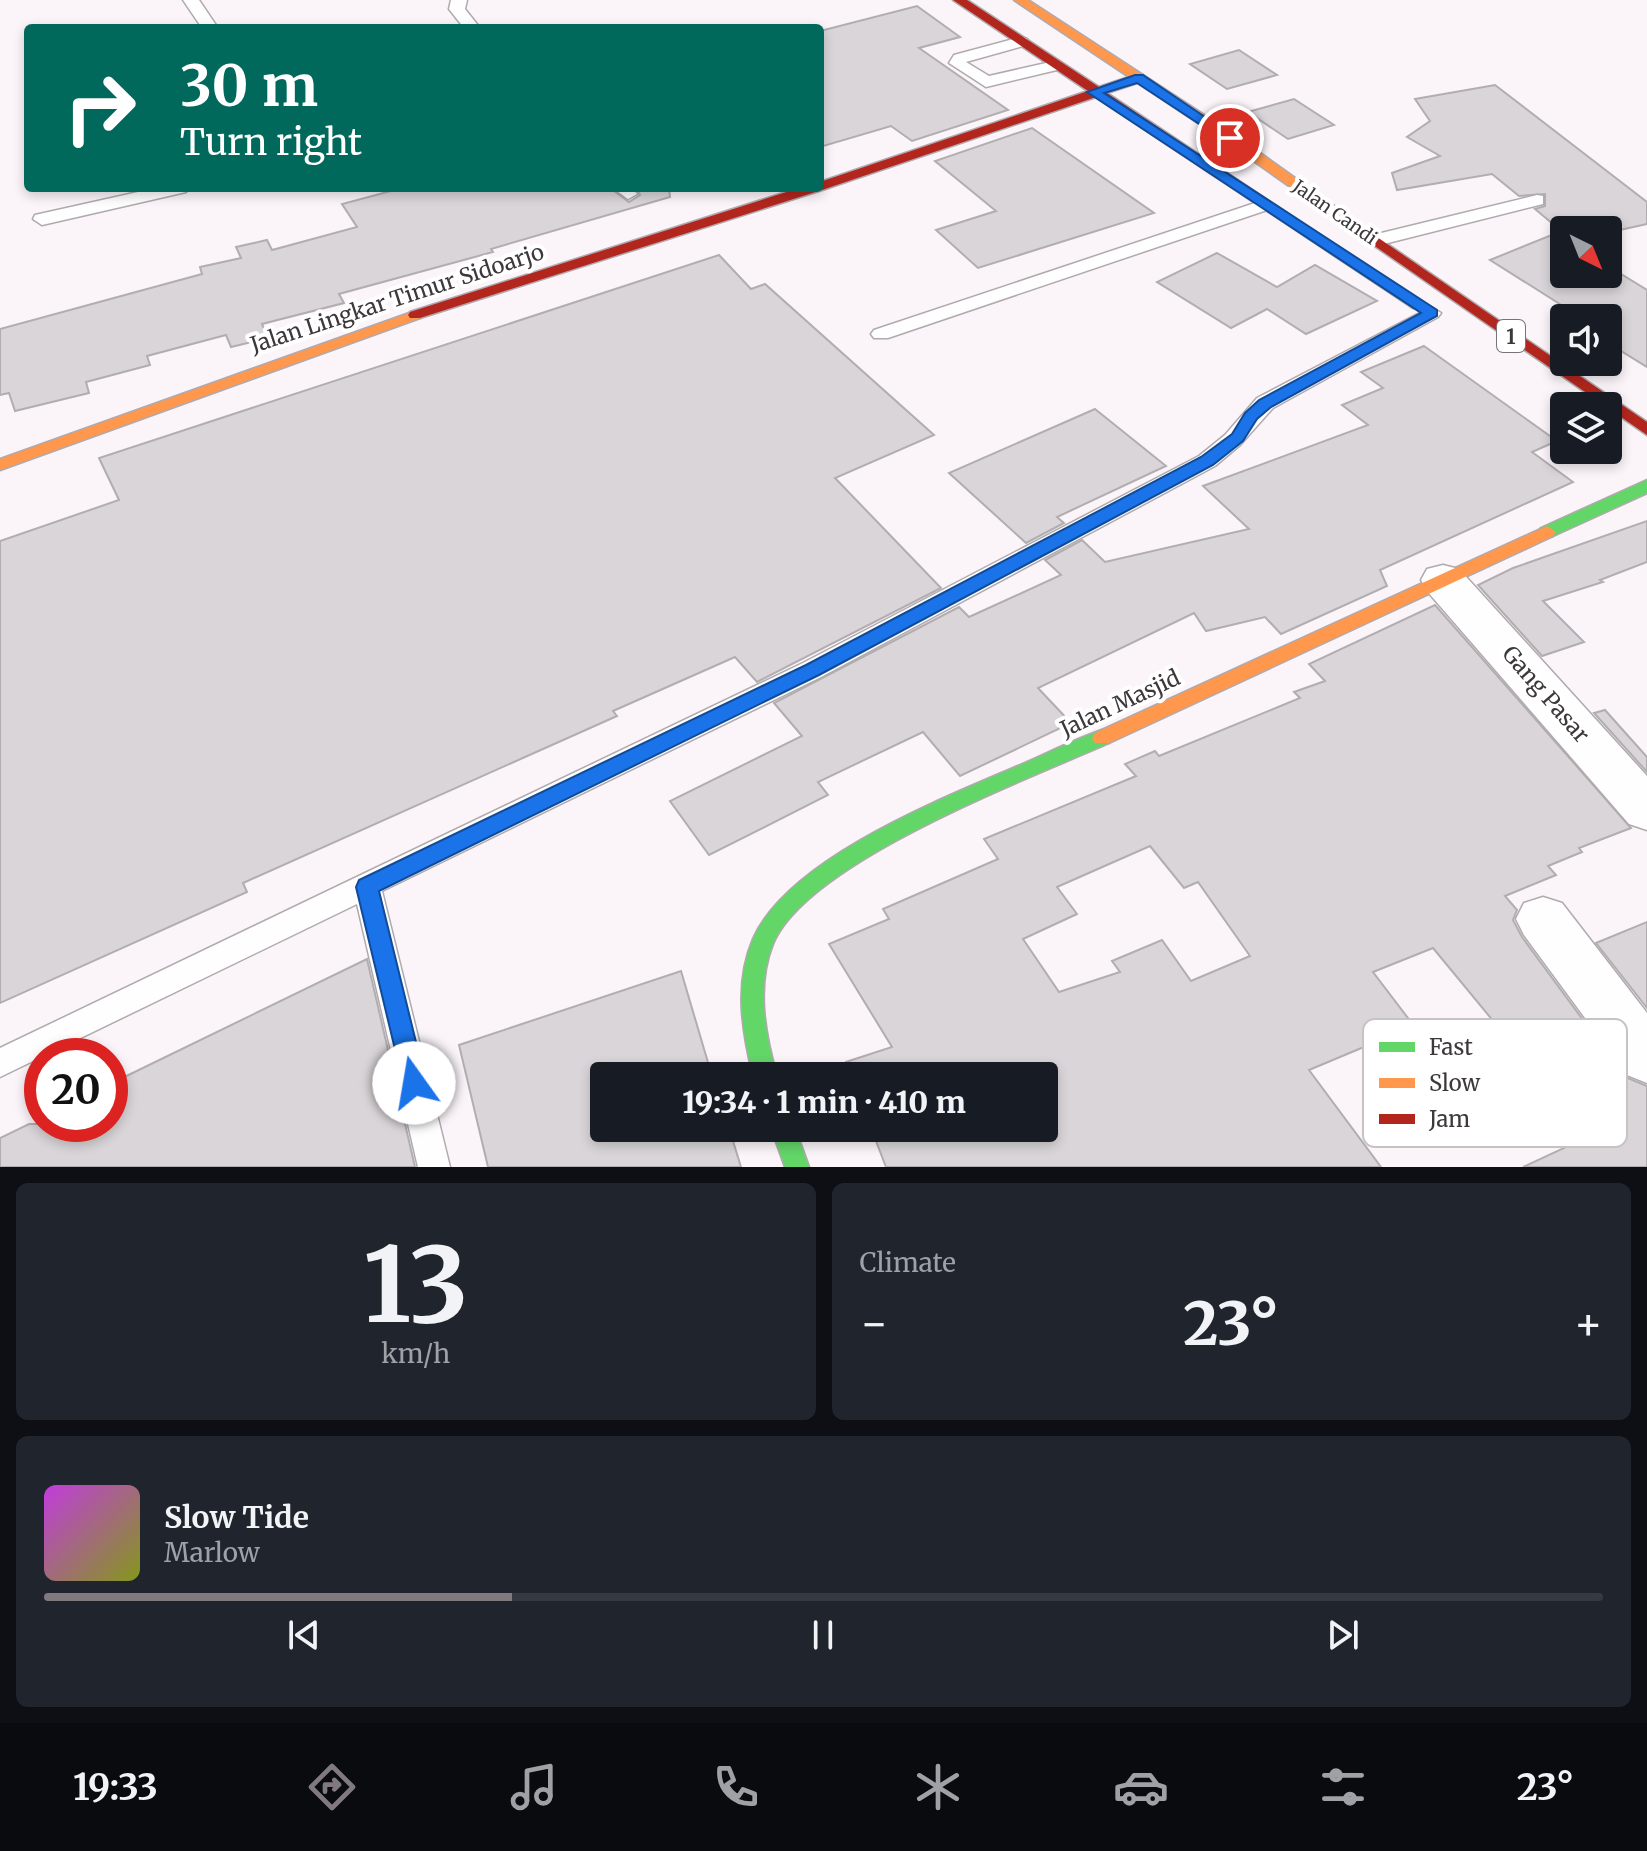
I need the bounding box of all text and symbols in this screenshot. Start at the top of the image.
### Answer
text: 30 m [180,51,318,121]
icon: right [48,56,152,160]
pin [1196,104,1264,172]
icon: arrive [1208,116,1252,160]
text: Turn right [180,120,362,165]
street label: Jalan Candi [1288,174,1382,249]
north arrow [1550,216,1622,288]
map controls [1550,216,1622,464]
street label: Jalan Lingkar Timur Sidoarjo [246,237,547,359]
button: sound [1550,304,1622,376]
road number: 1 [1497,320,1525,352]
button: layers [1550,392,1622,464]
street label: Gang Pasar [1496,640,1596,748]
street label: Jalan Masjid [1055,663,1184,743]
legend [1363,1019,1627,1147]
text: Fast [1429,1033,1473,1061]
speed limit sign: 20 [24,1038,128,1142]
position arrow [372,1041,456,1125]
text: Slow [1429,1069,1480,1097]
text: 19:34 · 1 min · 410 m [682,1083,966,1121]
text: Jam [1428,1105,1470,1133]
text: 13 [363,1220,469,1350]
text: Climate [860,1246,956,1279]
text: 23° [1183,1286,1279,1361]
text: − [860,1296,889,1351]
text: + [1574,1296,1603,1351]
text: km/h [381,1337,450,1370]
text: Slow Tide [164,1498,309,1536]
text: Marlow [164,1536,260,1569]
icon: previous [282,1613,326,1657]
icon: pause [801,1613,845,1657]
icon: next [1321,1613,1365,1657]
icon: directions [304,1759,360,1815]
icon: music [506,1759,562,1815]
icon: phone [708,1759,764,1815]
icon: climate [910,1759,966,1815]
icon: car [1113,1759,1169,1815]
icon: filters [1315,1759,1371,1815]
text: 19:33 [73,1765,158,1810]
text: 23° [1517,1765,1574,1810]

